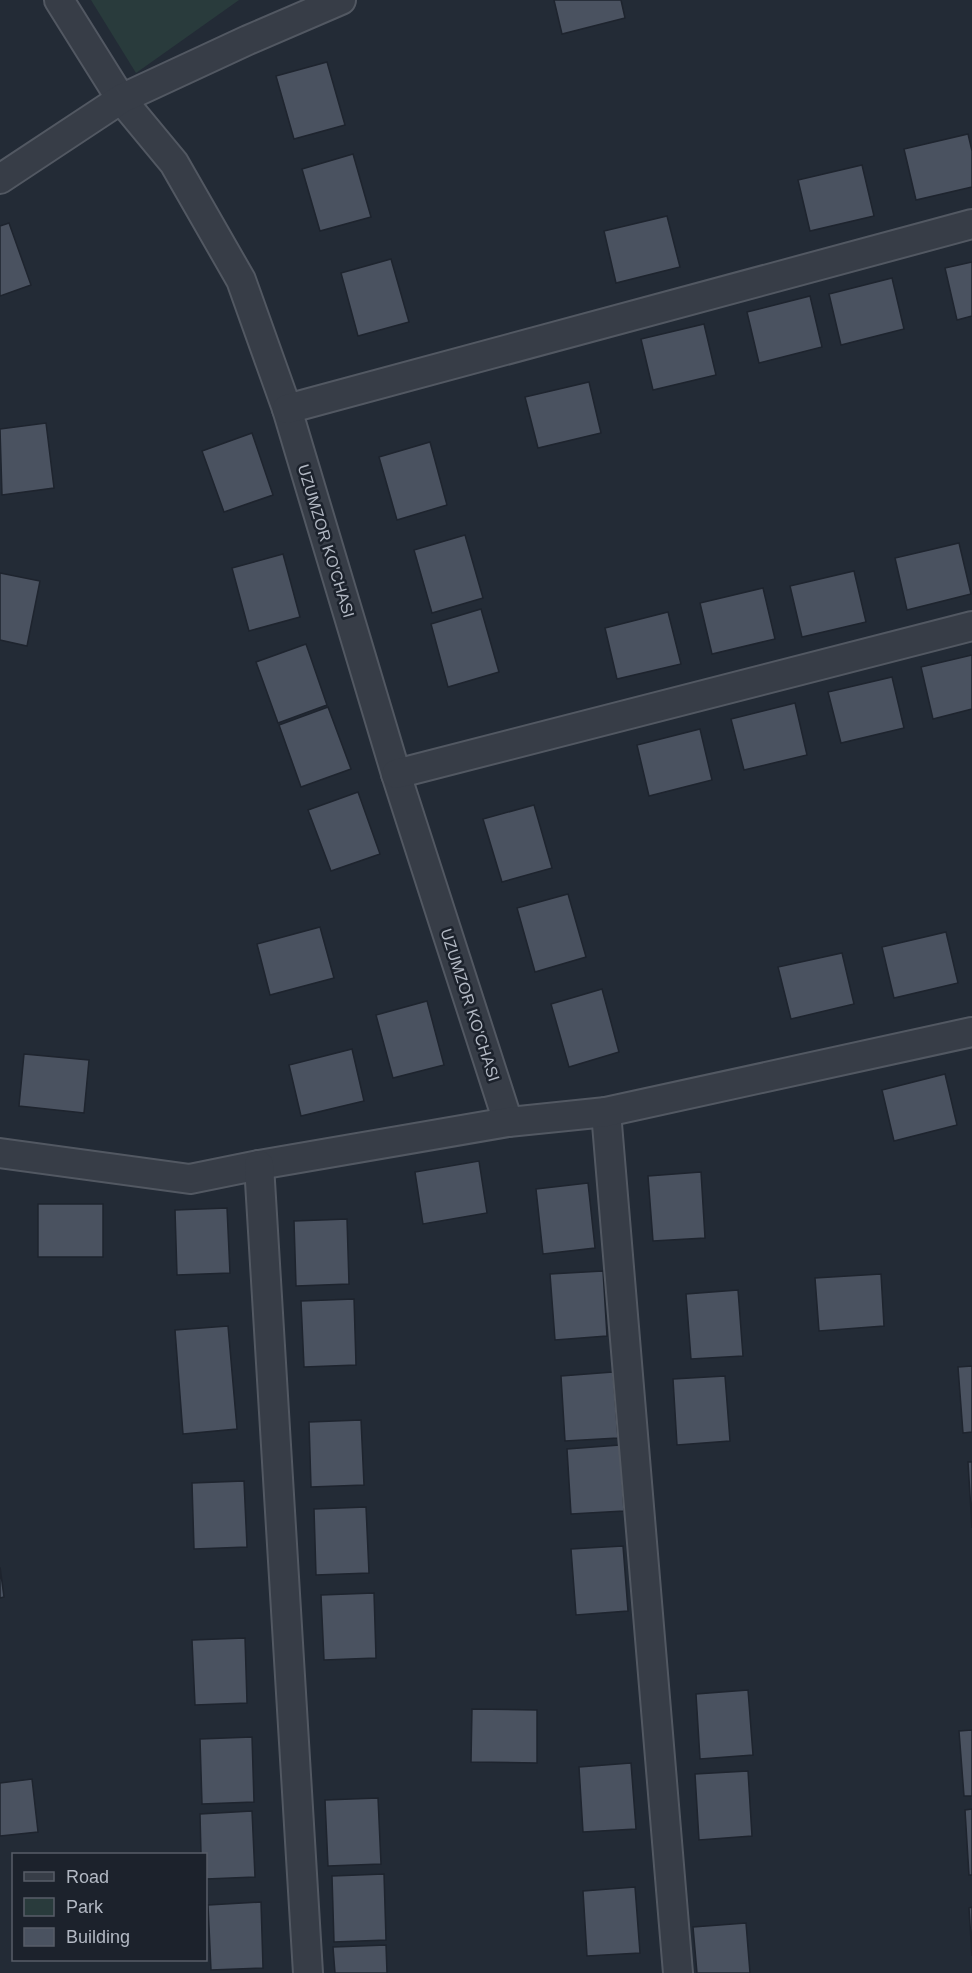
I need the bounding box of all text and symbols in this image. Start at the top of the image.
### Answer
street label: UZUMZOR KO'CHASI [295,462,357,620]
street label: UZUMZOR KO'CHASI [437,927,503,1083]
legend [12,1853,207,1961]
text: Road [66,1867,109,1887]
text: Park [66,1897,104,1917]
text: Building [66,1927,130,1947]

